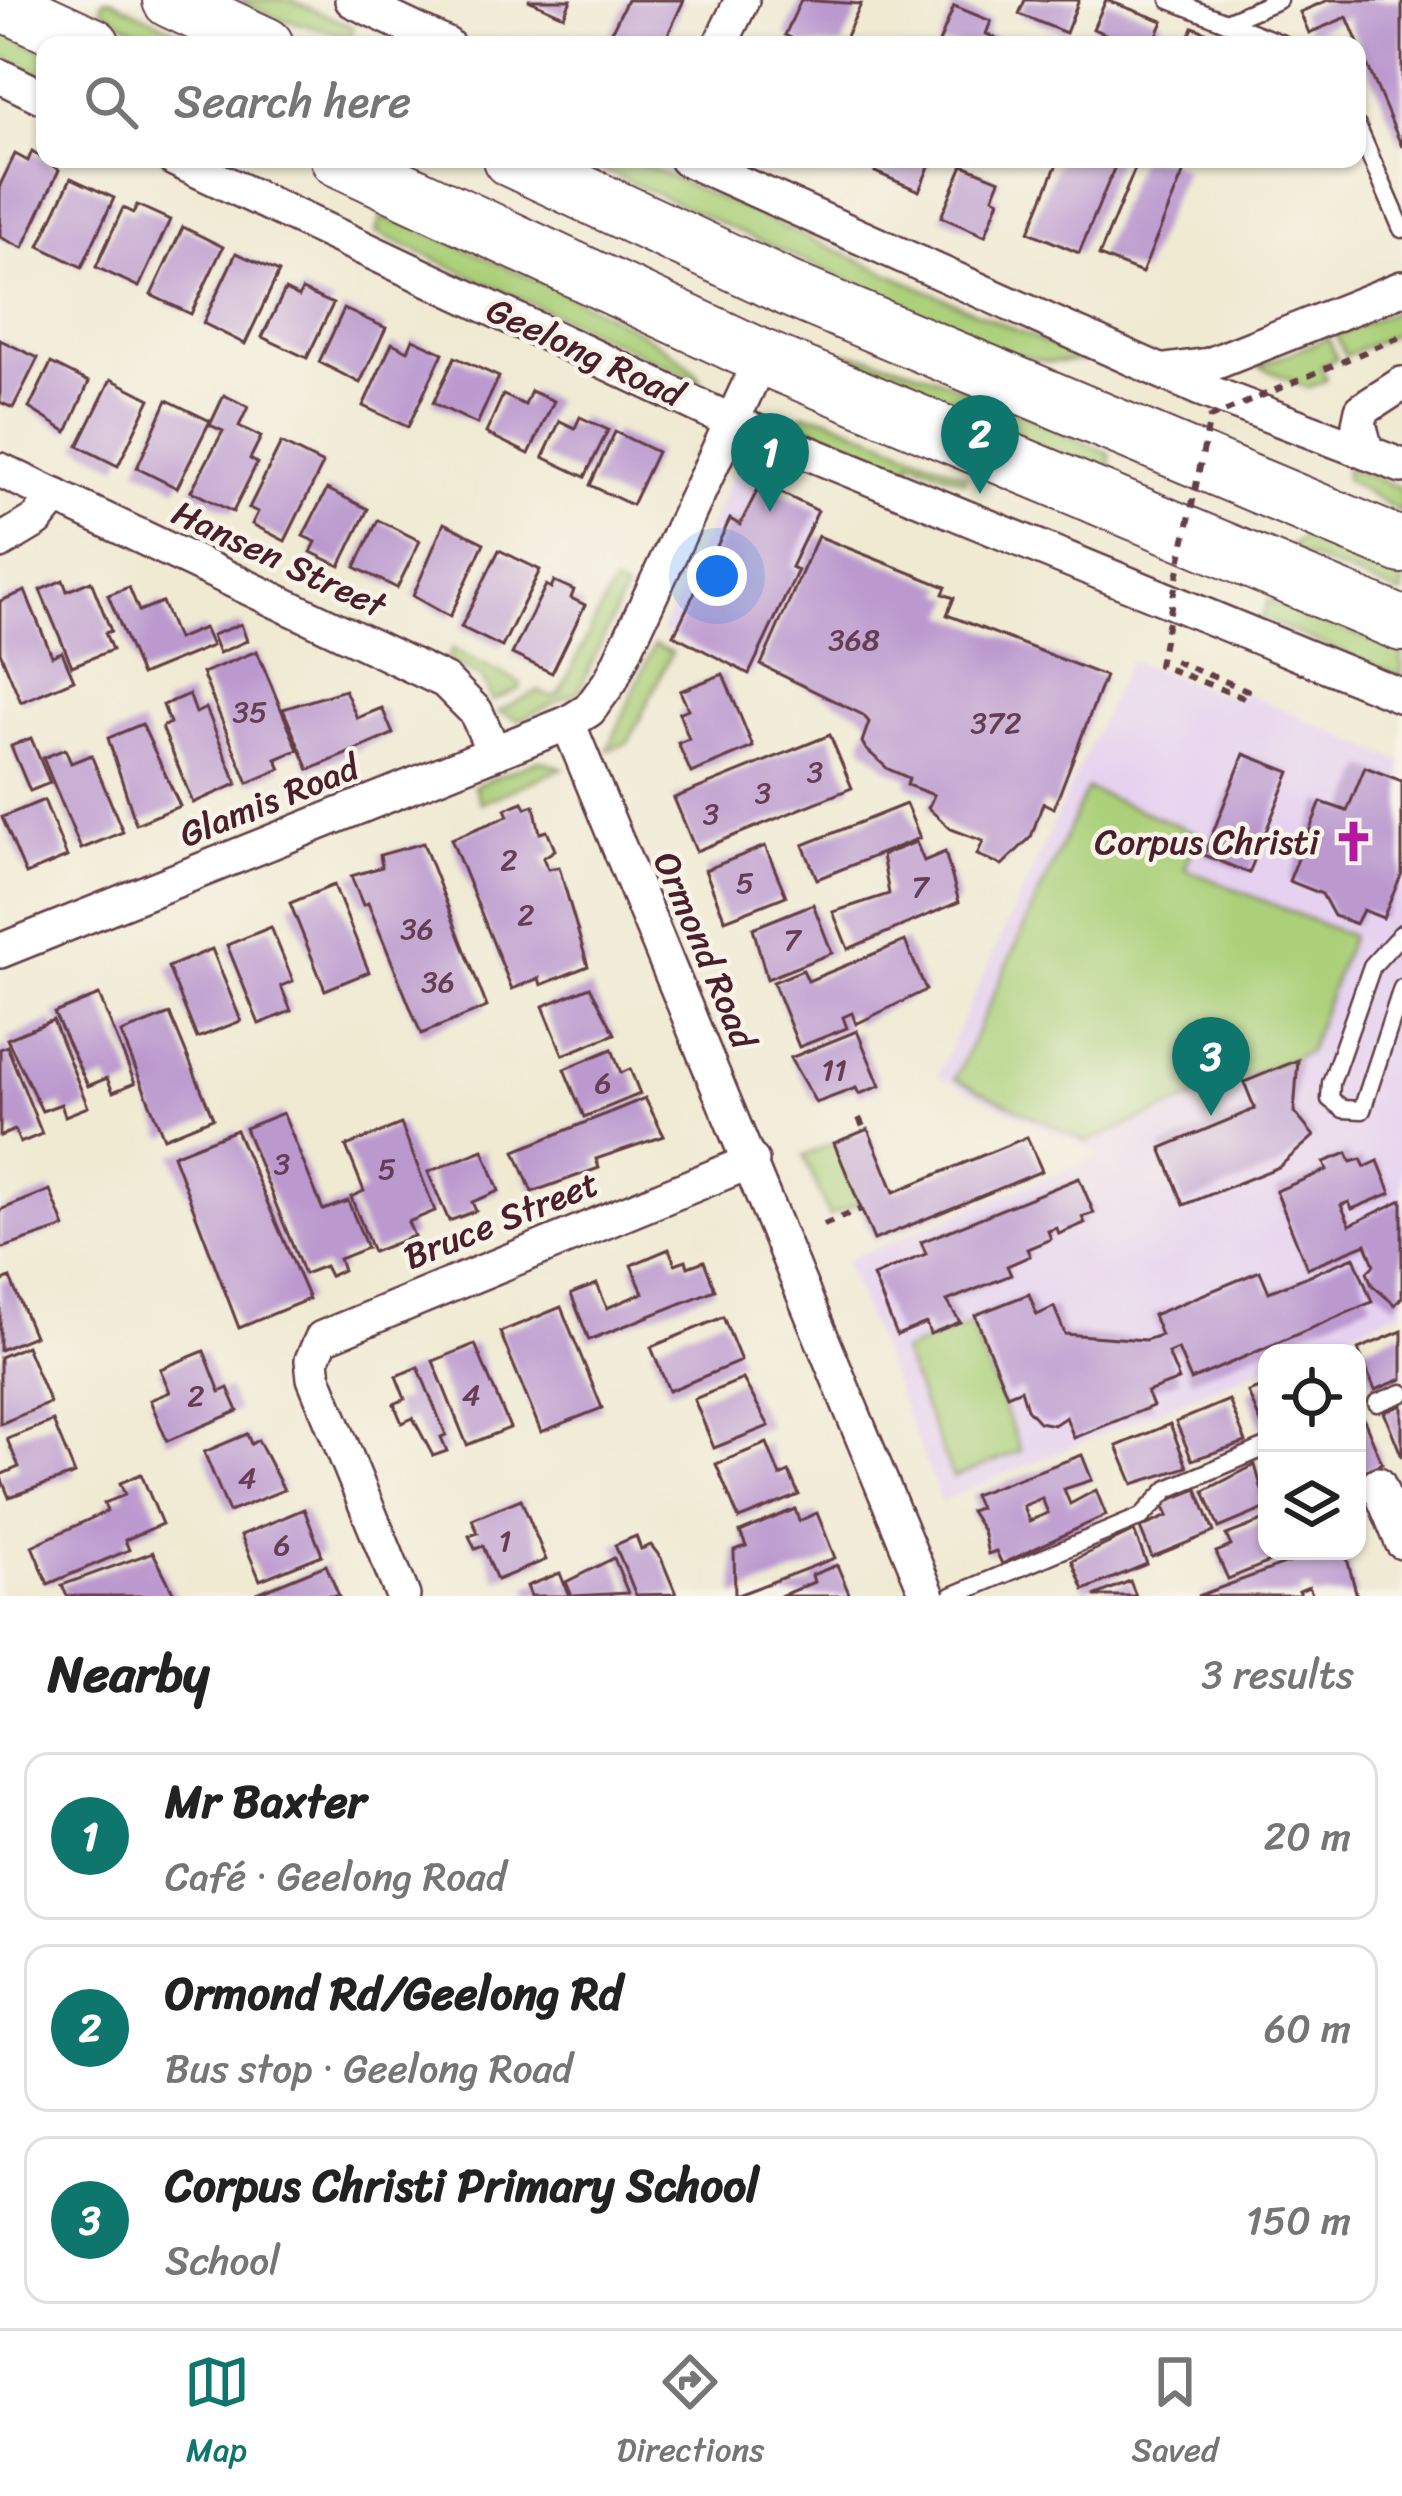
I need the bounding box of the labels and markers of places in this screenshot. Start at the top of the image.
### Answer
pin: 2 [941,395,1019,494]
pin: 1 [731,413,809,512]
place label: Corpus Christi [1095,810,1320,874]
church icon: Corpus Christi [1330,819,1376,865]
pin: 3 [1172,1017,1250,1116]

